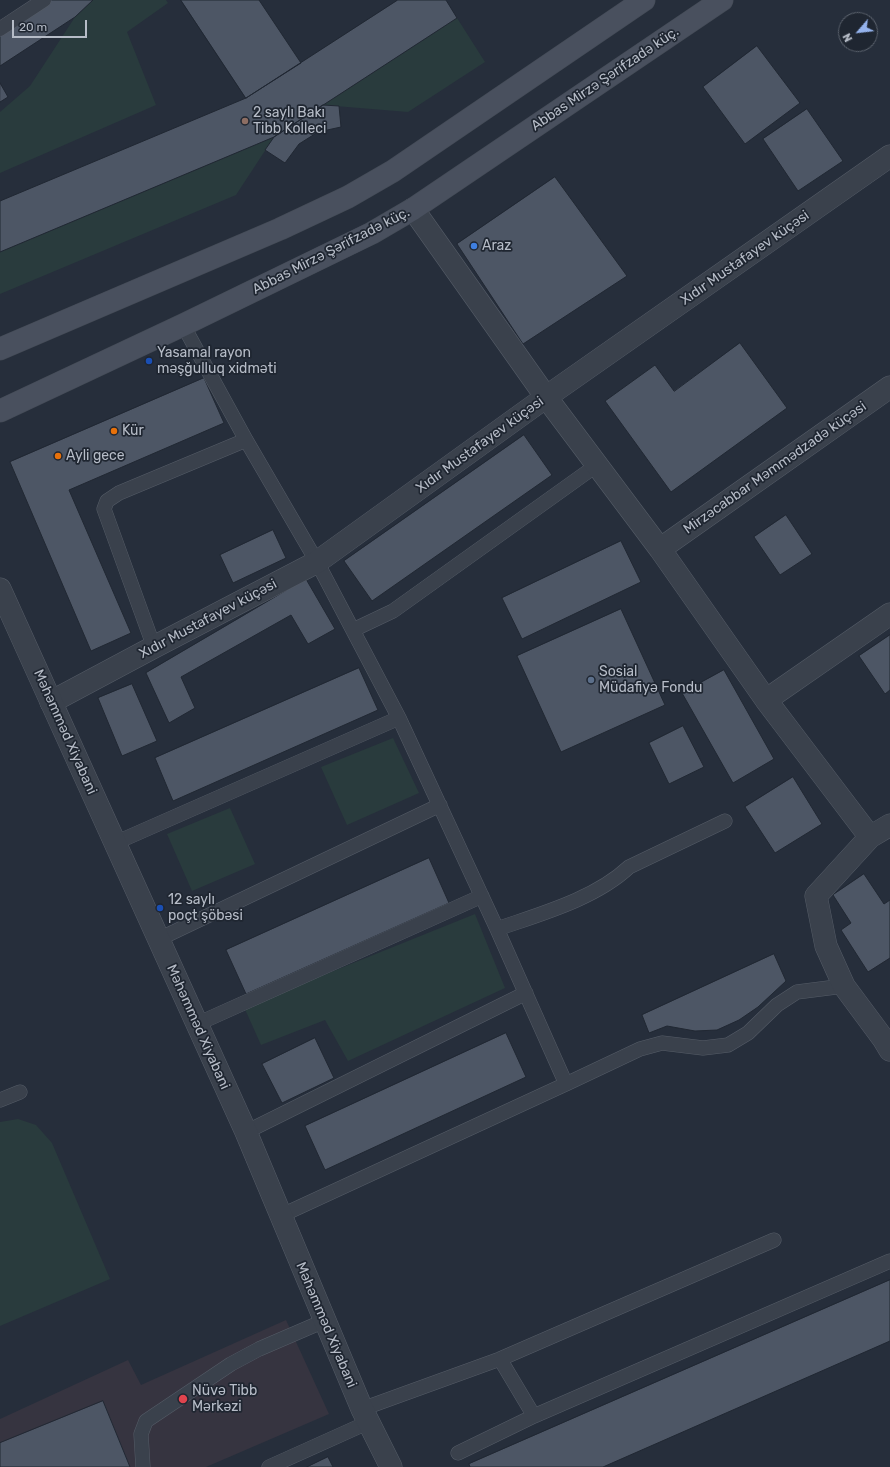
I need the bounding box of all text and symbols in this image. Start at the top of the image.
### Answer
scale bar [14,12,89,38]
north arrow [838,12,878,52]
text: 20 m [19,20,47,34]
street label: Abbas Mirzə Şərifzadə küç. [528,23,682,135]
text: N [840,31,855,44]
place label: 2 saylı Bakı Tibb Kolleci [253,105,326,138]
marker: 2 saylı Bakı Tibb Kolleci [240,116,250,126]
street label: Abbas Mirzə Şərifzadə küç. [249,204,413,298]
street label: Xıdır Mustafayev küçəsi [677,207,813,309]
place label: Araz [482,238,511,254]
marker: Araz [469,241,479,251]
place label: Yasamal rayon məşğulluq xidməti [157,345,277,378]
marker: Yasamal rayon məşğulluq xidməti [144,356,154,366]
street label: Xıdır Mustafayev küçəsi [413,393,547,497]
street label: Mirzəcabbar Məmmədzadə küçəsi [680,398,870,538]
place label: Kür [122,423,144,439]
marker: Kür [109,426,119,436]
place label: Ayli gece [66,448,125,464]
marker: Ayli gece [53,451,63,461]
street label: Xıdır Mustafayev küçəsi [136,576,280,662]
place label: Sosial Müdafiyə Fondu [599,664,702,696]
street label: Məhəmməd Xiyabani [30,667,100,797]
marker: Sosial Müdafiyə Fondu [586,675,596,685]
place label: 12 saylı poçt şöbəsi [168,892,243,924]
marker: 12 saylı poçt şöbəsi [155,903,165,913]
street label: Məhəmməd Xiyabani [163,962,233,1092]
street label: Məhəmməd Xiyabani [292,1260,360,1390]
place label: Nüvə Tibb Mərkəzi [192,1383,257,1416]
marker: Nüvə Tibb Mərkəzi [177,1393,189,1405]

